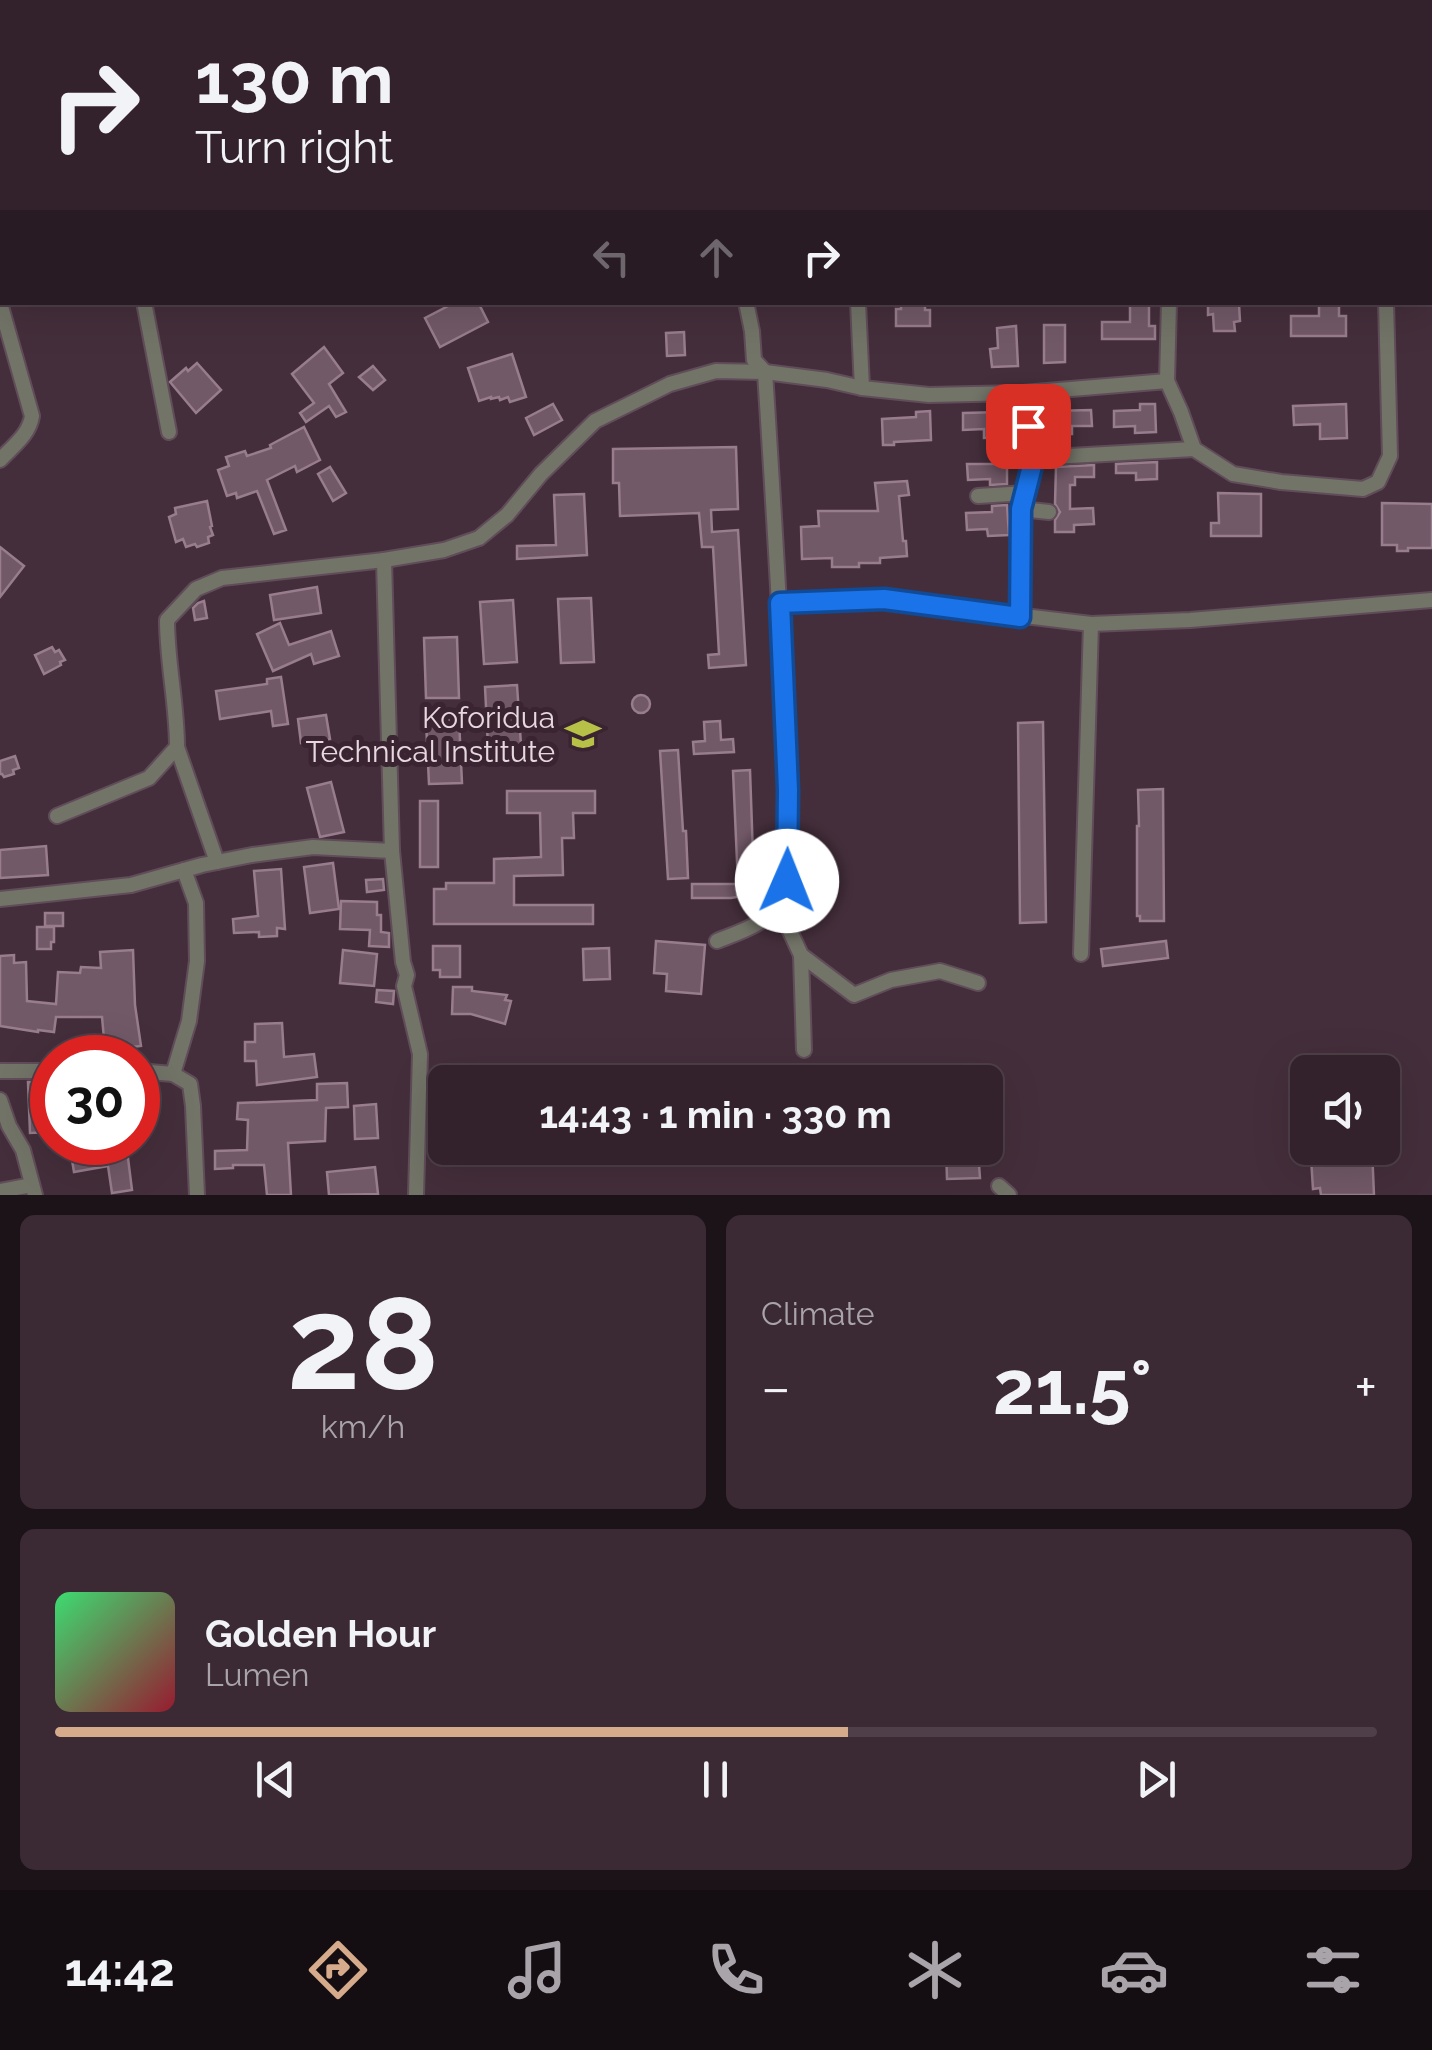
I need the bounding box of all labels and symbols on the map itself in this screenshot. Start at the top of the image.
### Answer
pin [986,384,1071,469]
place label: Koforidua Technical Institute [305,700,555,769]
school or university icon: Koforidua Technical Institute [564,715,602,753]
position arrow [735,829,839,933]
speed limit sign: 30 [30,1035,160,1165]

